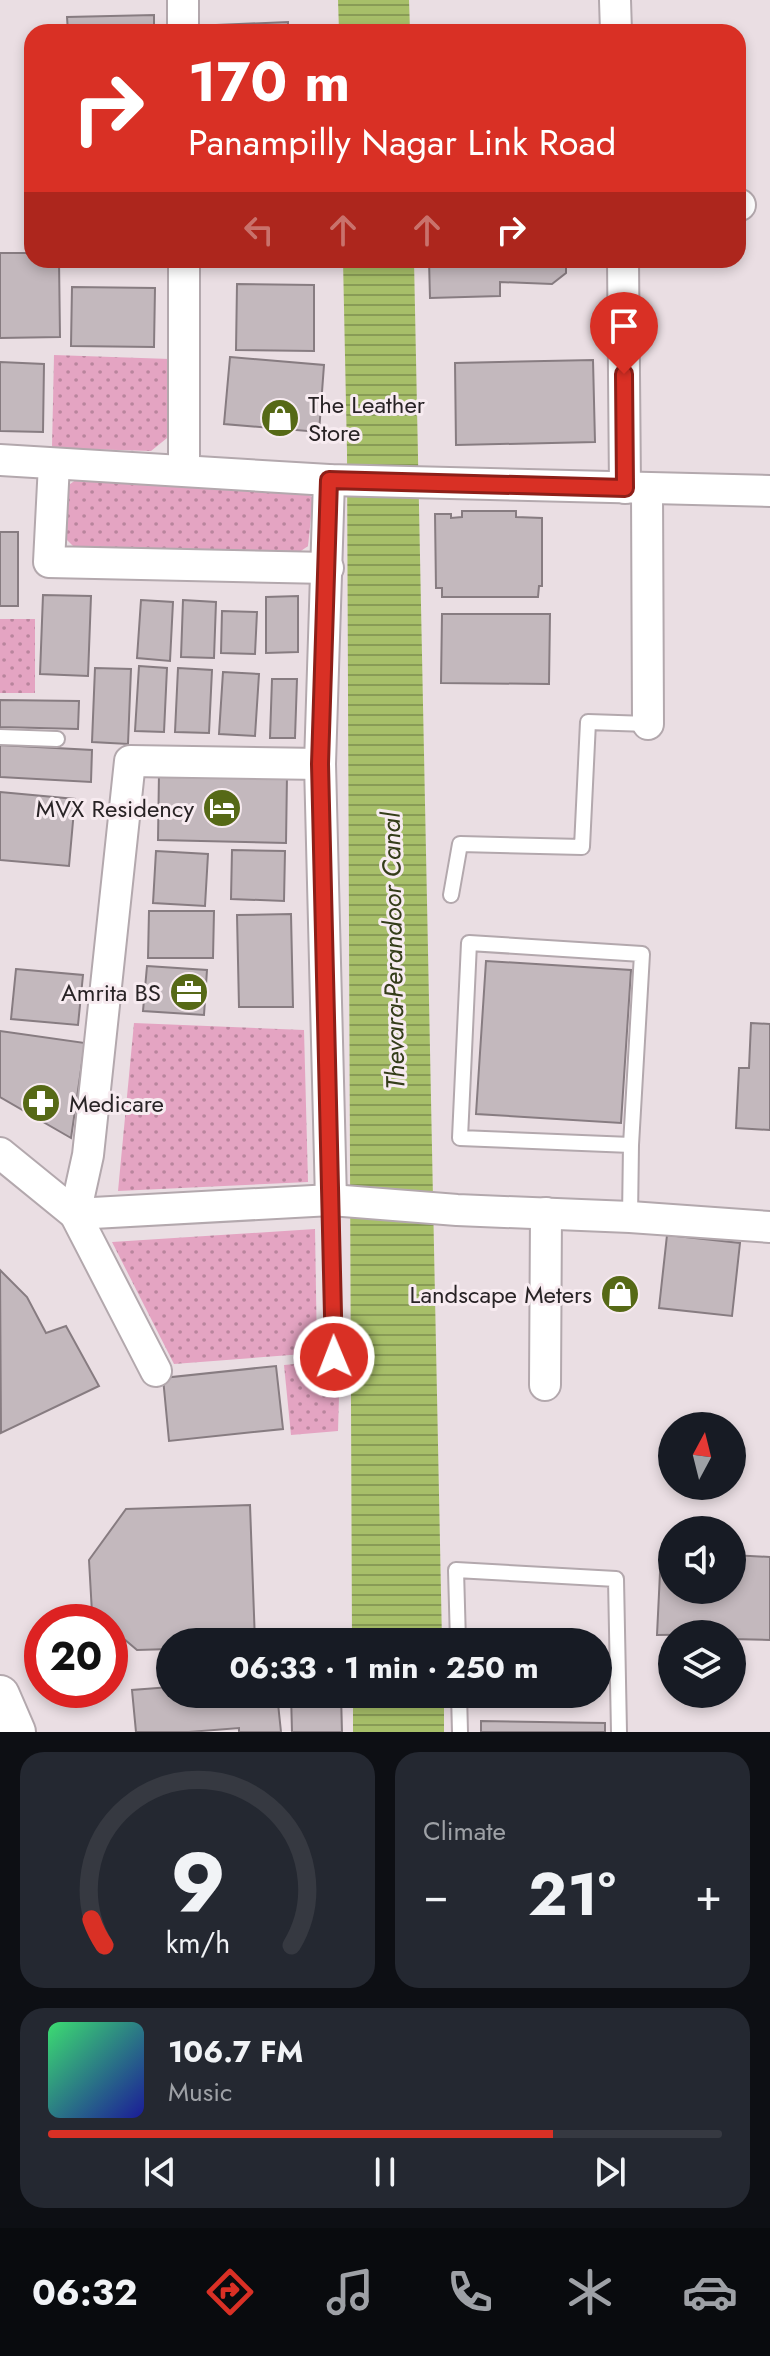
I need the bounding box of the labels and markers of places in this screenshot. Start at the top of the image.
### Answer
pin [590,292,658,374]
place label: The Leather Store [308,387,426,450]
shop icon: The Leather Store [259,397,301,439]
hotel icon: MVX Residency [201,787,243,829]
place label: MVX Residency [36,791,194,826]
office icon: Amrita BS [168,971,210,1013]
place label: Amrita BS [61,975,161,1010]
pharmacy icon: Medicare [20,1082,62,1124]
place label: Medicare [69,1086,164,1121]
shop icon: Landscape Meters [599,1273,641,1315]
place label: Landscape Meters [410,1277,592,1312]

